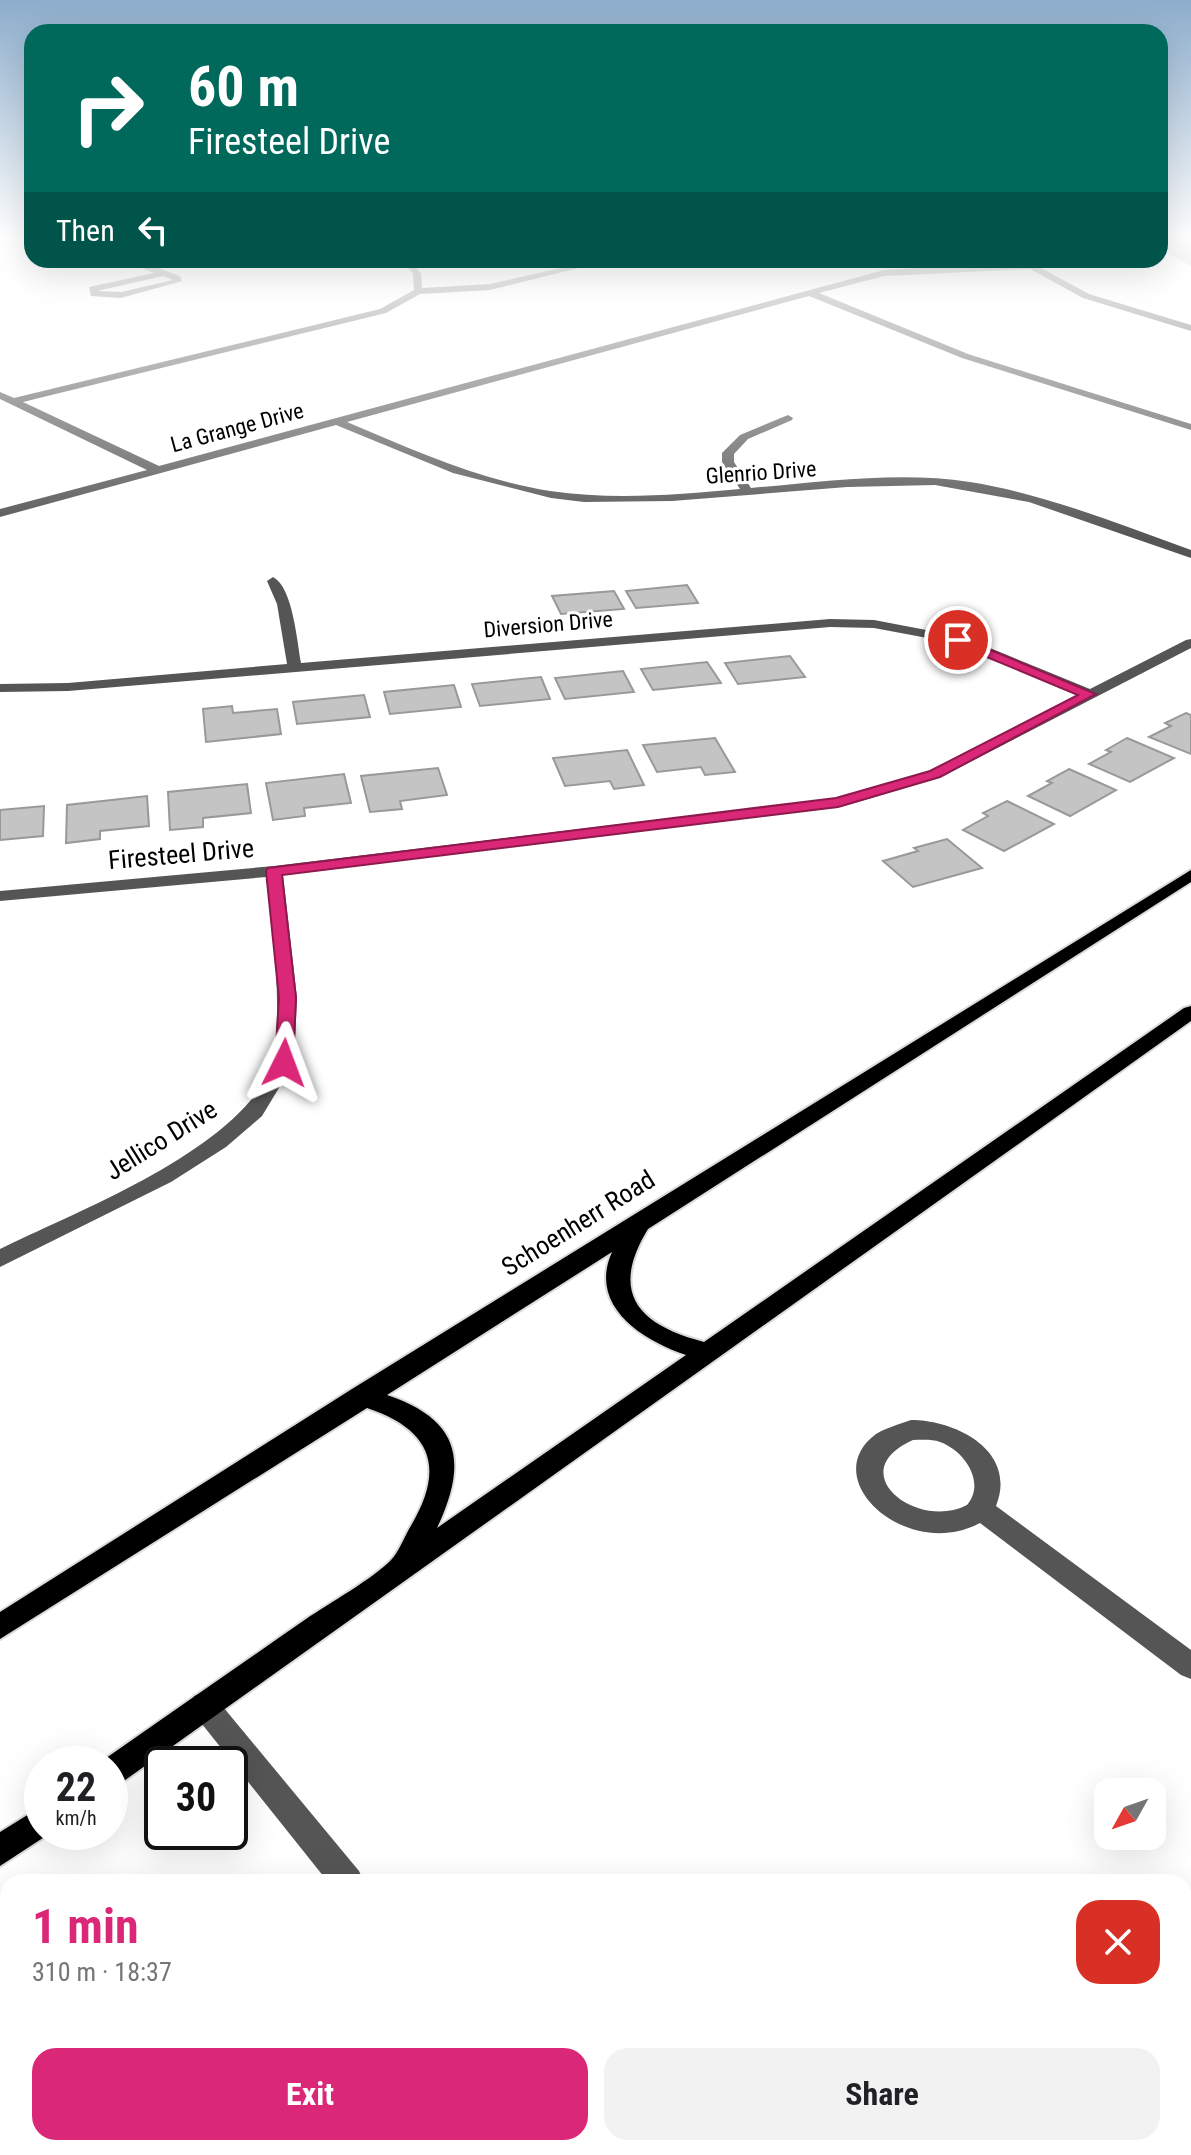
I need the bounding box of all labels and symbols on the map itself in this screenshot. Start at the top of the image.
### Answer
street label: La Grange Drive [168,398,306,457]
street label: Glenrio Drive [705,456,817,489]
street label: Diversion Drive [482,606,614,643]
pin [924,606,992,674]
street label: Firesteel Drive [107,833,255,875]
position arrow [242,1021,326,1105]
street label: Jellico Drive [100,1094,222,1186]
street label: Schoenherr Road [496,1164,660,1282]
speed limit sign: 30 [144,1746,248,1850]
north arrow [1094,1778,1166,1850]

